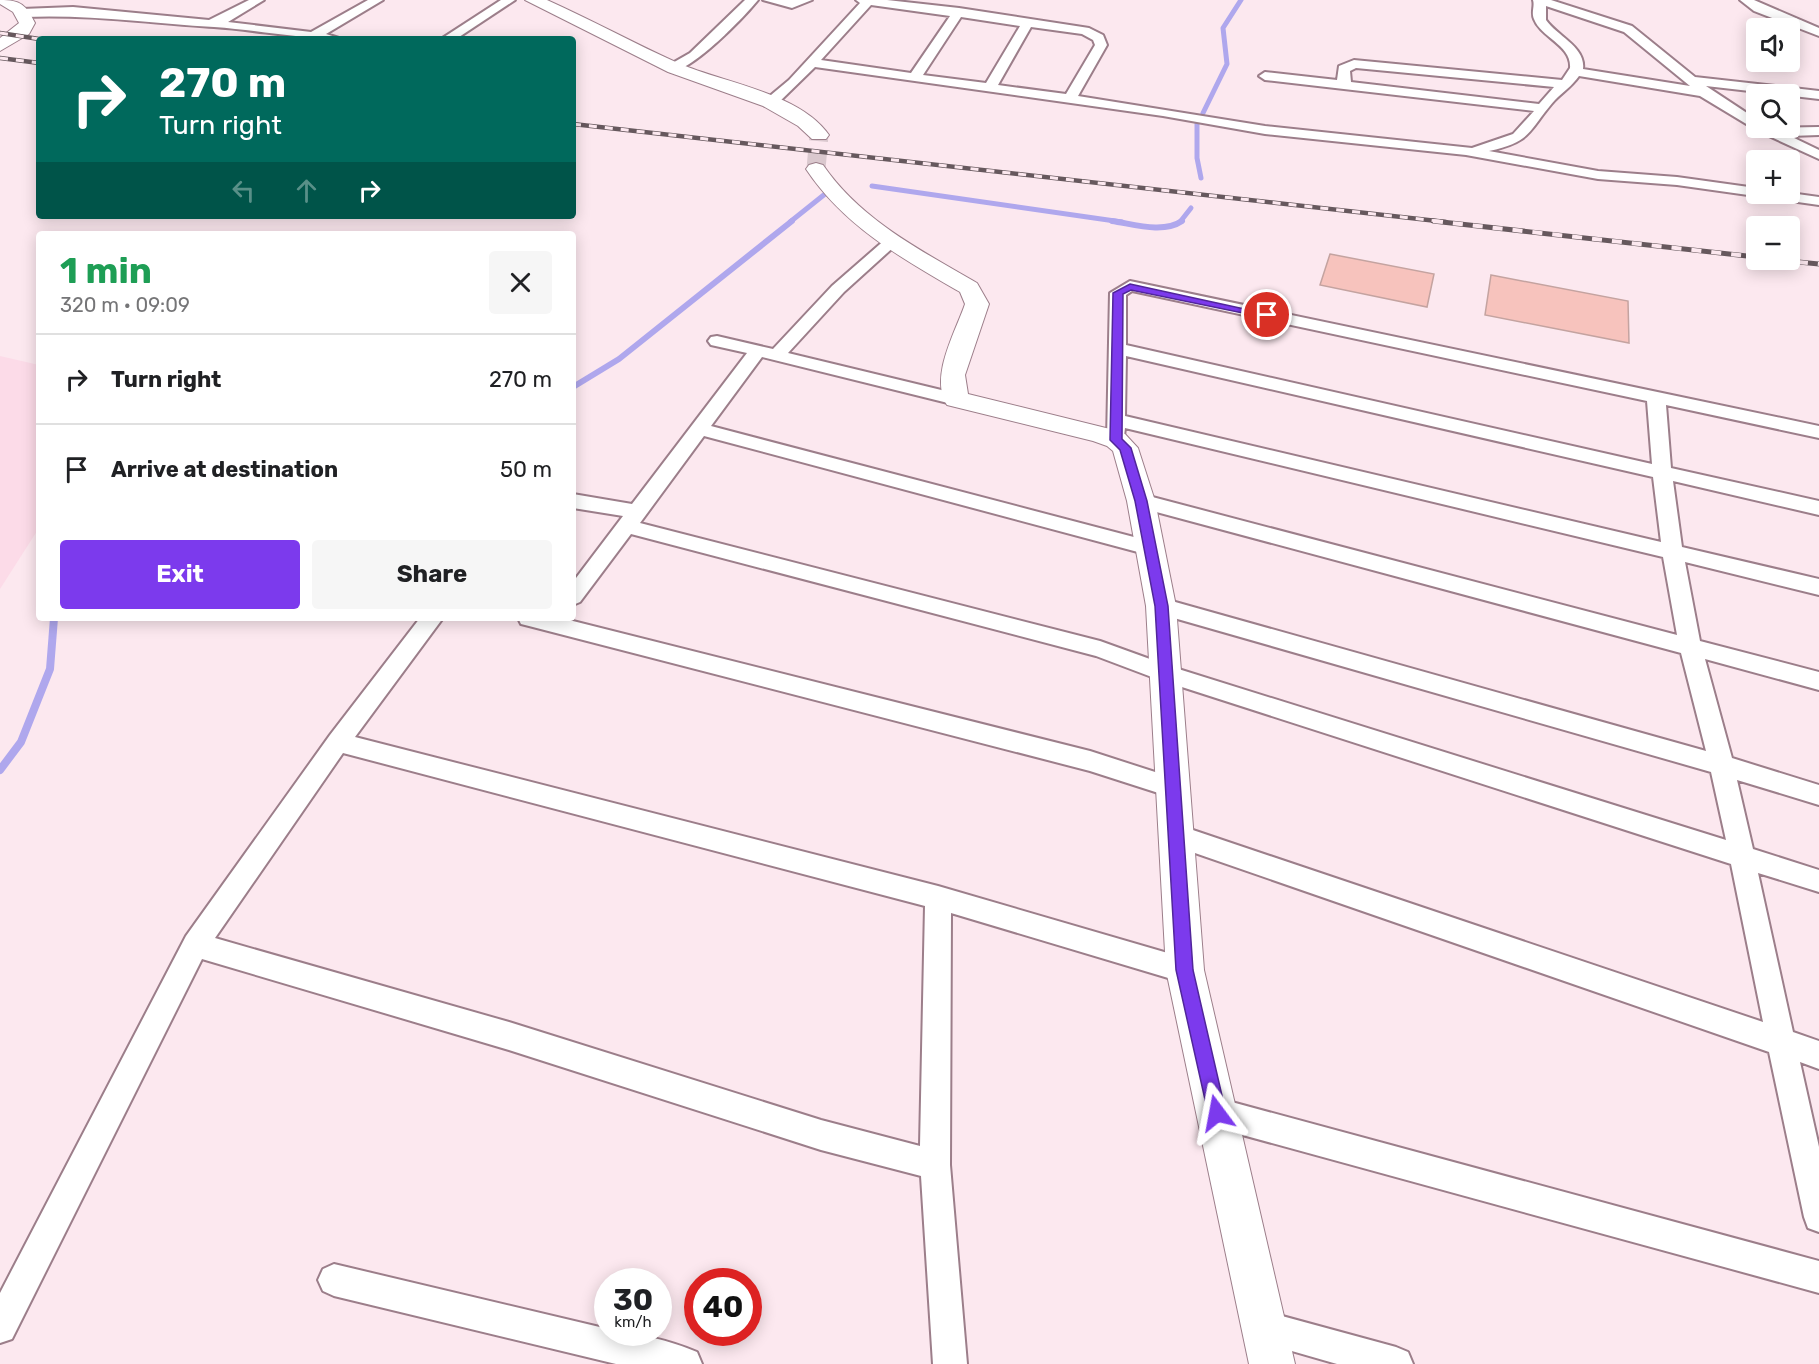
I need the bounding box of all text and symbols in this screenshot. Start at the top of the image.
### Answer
map controls [1746,18,1800,270]
button: sound [1746,18,1800,72]
text: 270 m [159,58,286,108]
icon: right [60,60,138,138]
button: search [1746,84,1800,138]
text: Turn right [159,109,282,141]
button: + [1746,150,1800,204]
icon: left [227,174,260,207]
icon: ahead [290,174,323,207]
icon: right [353,174,386,207]
button: − [1746,216,1800,270]
text: 1 min [60,249,152,292]
button: close [489,251,552,314]
pin [1241,289,1292,340]
text: 320 m · 09:09 [60,293,190,317]
icon: arrive [1250,298,1283,331]
icon: right [60,363,93,396]
text: Turn right [111,366,221,393]
text: 270 m [489,366,552,393]
icon: arrive [60,453,93,486]
text: Arrive at destination [111,456,338,483]
text: 50 m [500,456,552,483]
button: Exit [60,540,300,609]
button: Share [312,540,552,609]
position arrow [1185,1081,1249,1145]
speed limit sign: 40 [684,1268,762,1346]
text: 30 [613,1282,653,1318]
text: km/h [614,1313,652,1331]

